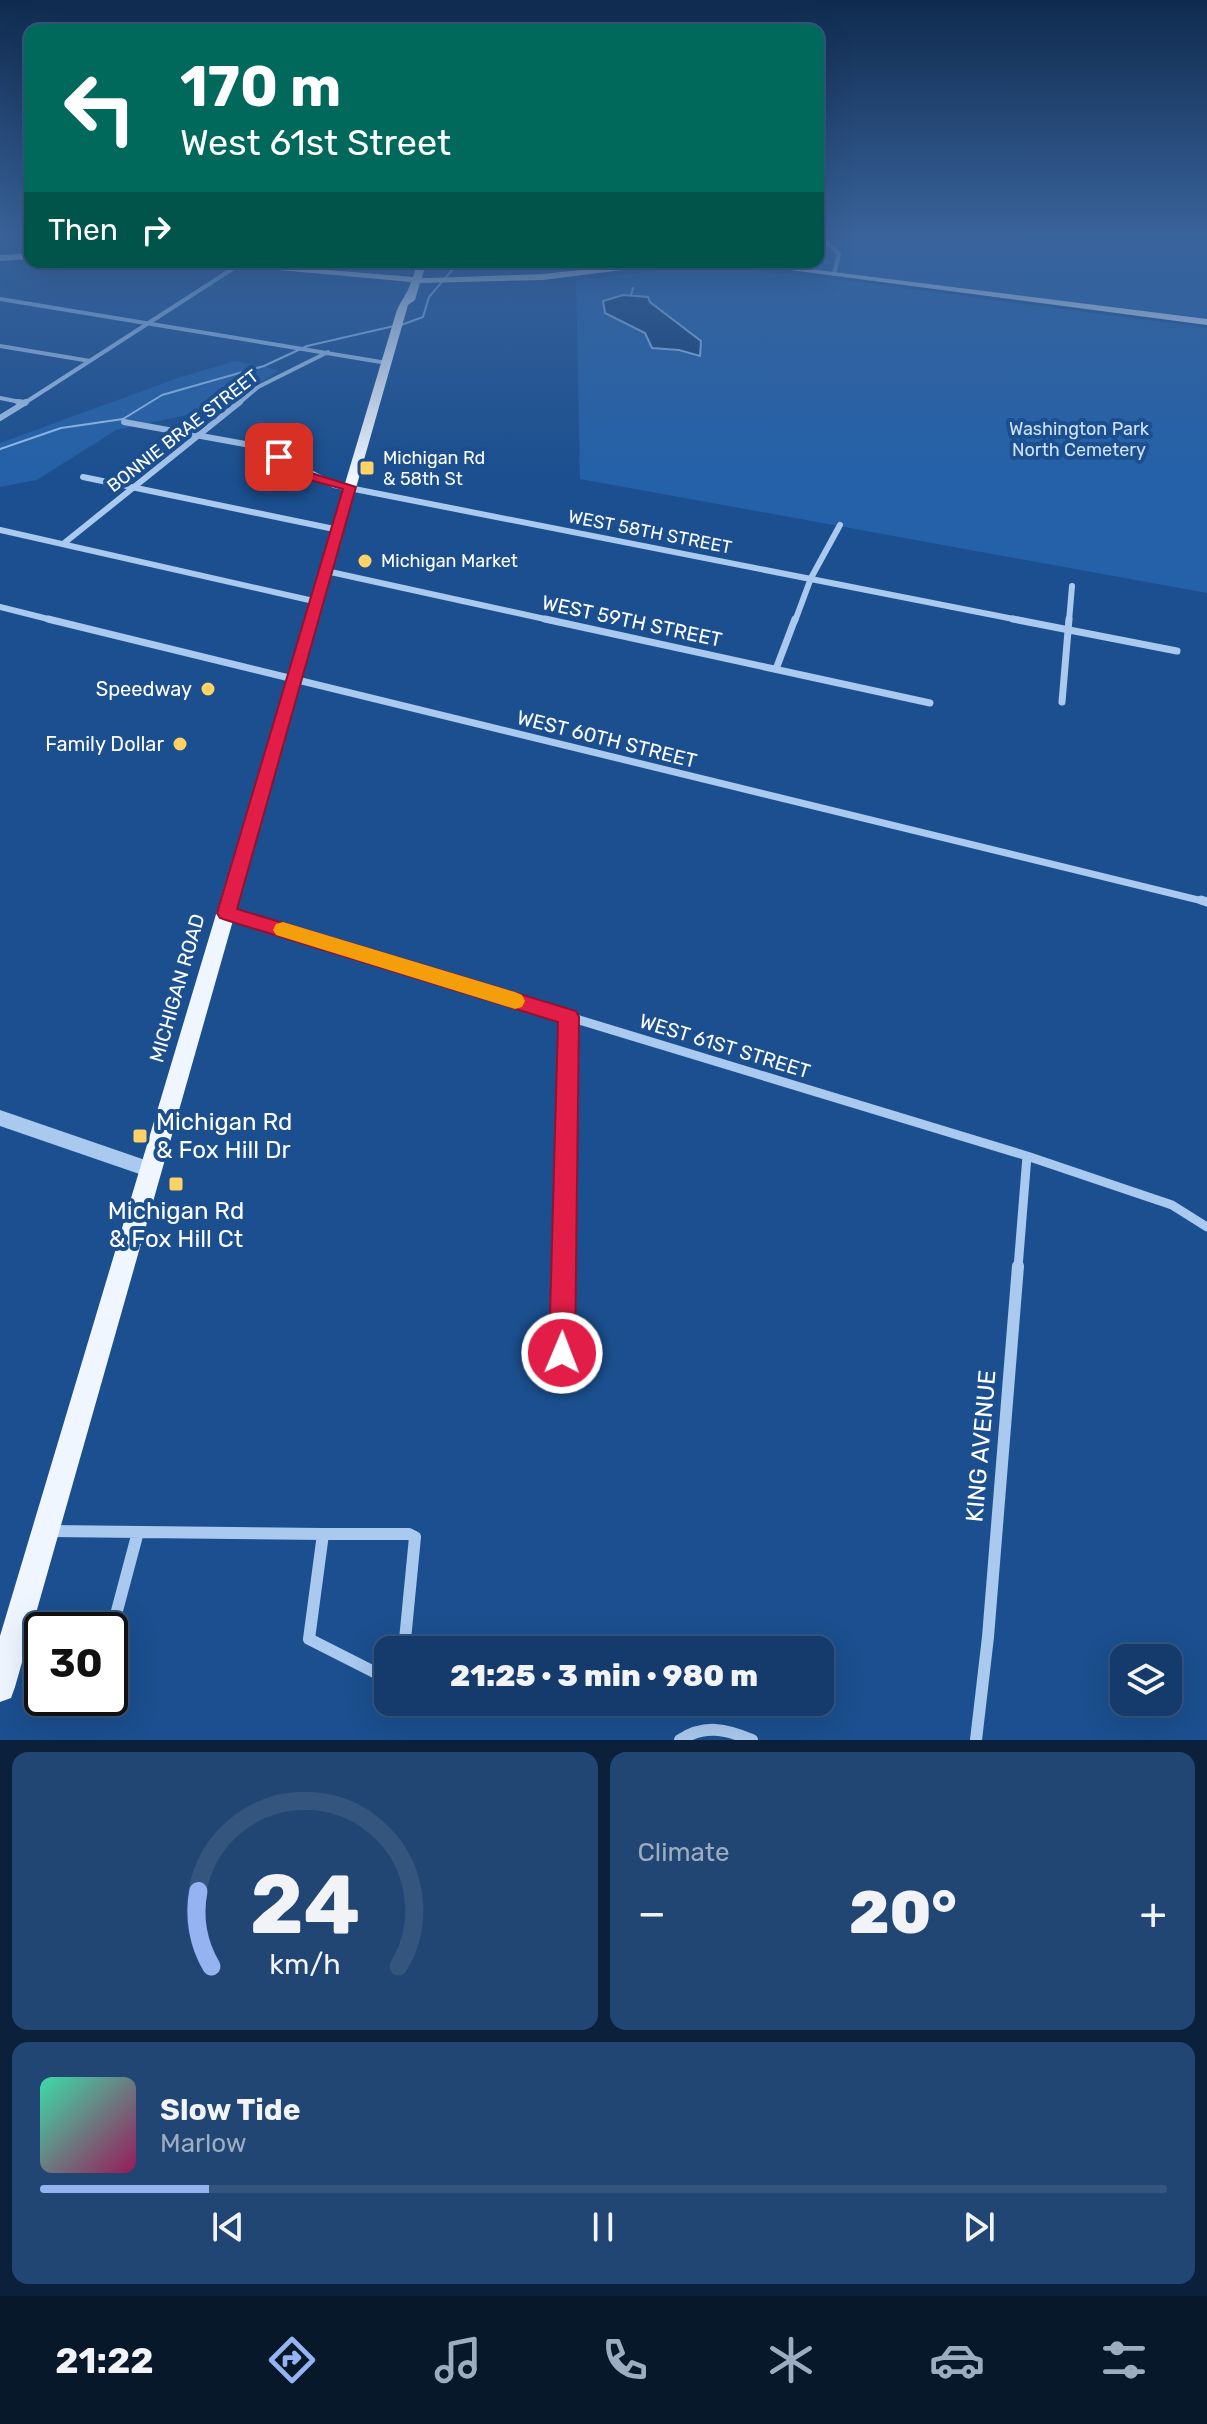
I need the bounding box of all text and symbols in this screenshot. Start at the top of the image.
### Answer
text: 170 m [180,54,341,120]
icon: left [48,56,152,160]
text: West 61st Street [180,121,451,164]
icon: right [134,208,178,252]
text: Then [48,212,118,248]
street label: BONNIE BRAE STREET [103,365,263,497]
park label: Washington Park North Cemetery [1009,418,1150,461]
pin [245,423,313,491]
icon: arrive [257,435,301,479]
place label: Michigan Rd & 58th St [383,447,485,490]
marker: Michigan Rd & 58th St [358,459,376,477]
street label: WEST 58TH STREET [566,505,734,559]
place label: Michigan Market [381,550,518,572]
marker: Michigan Market [356,552,374,570]
street label: WEST 59TH STREET [540,590,725,652]
place label: Speedway [96,677,192,701]
marker: Speedway [199,680,217,698]
street label: WEST 60TH STREET [515,705,700,773]
place label: Family Dollar [45,732,164,756]
marker: Family Dollar [171,735,189,753]
street label: MICHIGAN ROAD [144,911,210,1065]
street label: WEST 61ST STREET [637,1009,814,1084]
place label: Michigan Rd & Fox Hill Dr [156,1108,292,1164]
marker: Michigan Rd & Fox Hill Dr [131,1127,149,1145]
marker: Michigan Rd & Fox Hill Ct [167,1175,185,1193]
place label: Michigan Rd & Fox Hill Ct [108,1197,244,1253]
position arrow [520,1311,604,1395]
street label: KING AVENUE [960,1369,1002,1523]
speed limit sign: 30 [24,1612,128,1716]
map controls [1110,1644,1182,1716]
button: layers [1110,1644,1182,1716]
text: 21:25 · 3 min · 980 m [450,1658,758,1694]
text: Climate [638,1837,730,1868]
text: 24 [249,1855,360,1954]
text: 20° [849,1877,957,1948]
text: − [638,1887,666,1939]
text: + [1140,1887,1167,1939]
text: km/h [269,1947,340,1981]
text: Slow Tide [160,2092,300,2128]
text: Marlow [160,2128,247,2159]
icon: previous [206,2205,250,2249]
icon: pause [581,2205,625,2249]
icon: next [957,2205,1001,2249]
icon: directions [264,2332,320,2388]
icon: music [430,2332,486,2388]
icon: phone [597,2332,653,2388]
icon: climate [763,2332,819,2388]
icon: car [929,2332,985,2388]
icon: filters [1096,2332,1152,2388]
text: 21:22 [55,2339,154,2382]

